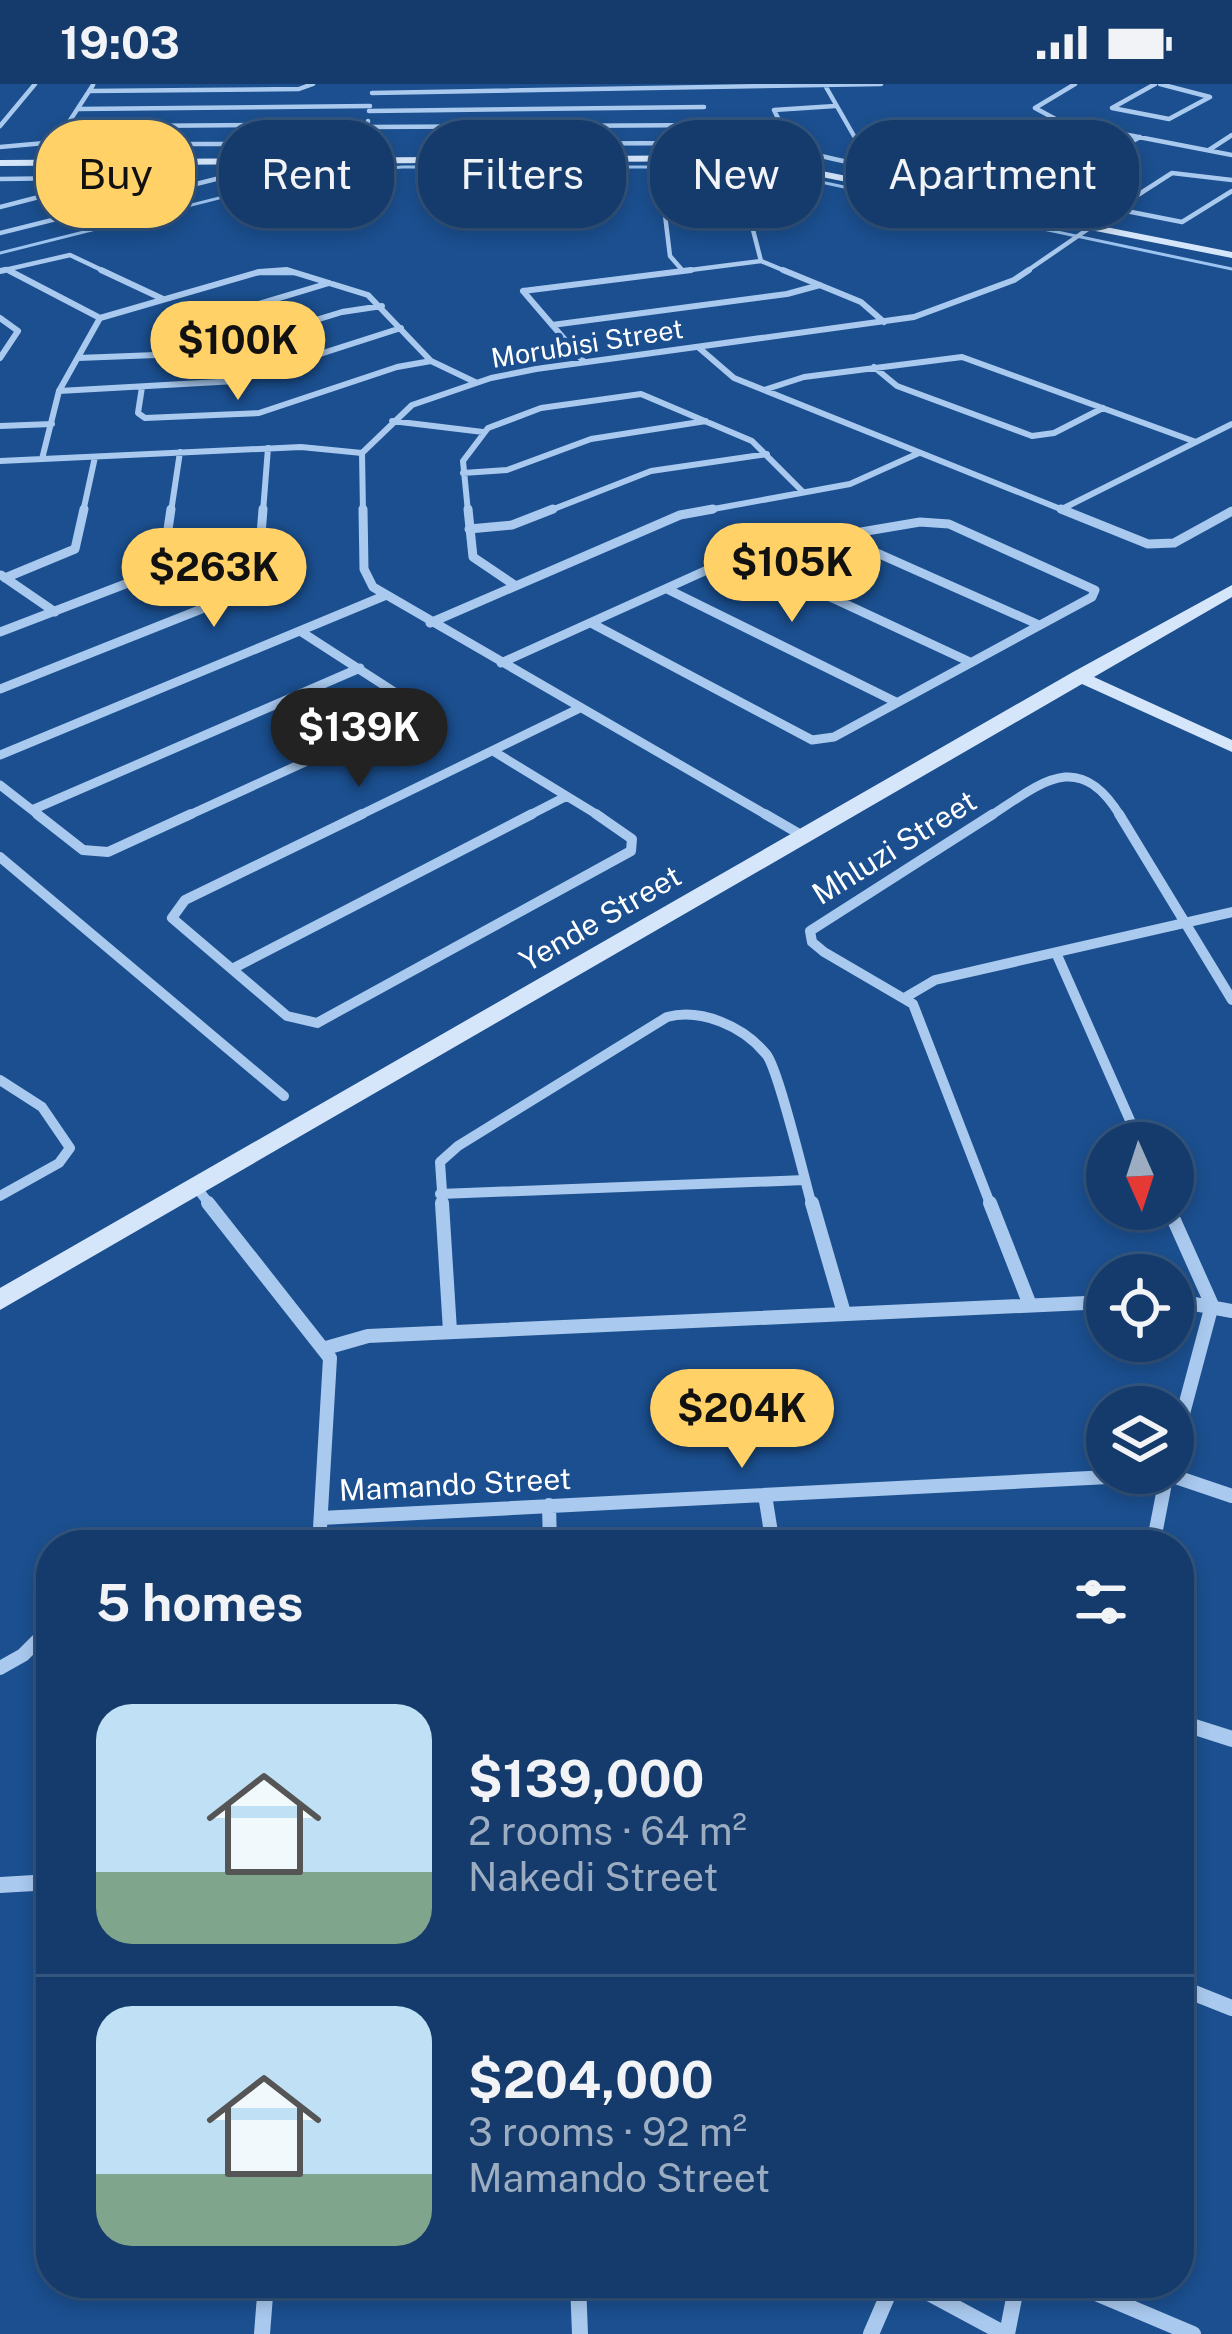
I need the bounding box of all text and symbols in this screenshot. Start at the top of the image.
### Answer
text: 19:03 [60,16,180,69]
chip: Buy [36,120,195,228]
chip: Rent [219,120,394,228]
chip: Filters [418,120,626,228]
chip: New [650,120,822,228]
chip: Apartment [846,120,1139,228]
pin: $100K [154,301,322,403]
street label: Morubisi Street [489,312,685,374]
text: $100K [177,317,299,363]
pin: $105K [708,523,876,625]
pin: $263K [130,528,298,630]
text: $105K [731,539,853,585]
text: $263K [149,544,279,590]
pin: $139K [275,688,443,790]
text: $139K [298,704,420,750]
street label: Mhluzi Street [805,782,983,912]
street label: Yende Street [513,857,687,979]
north arrow [1086,1122,1194,1230]
map controls [1086,1122,1194,1494]
button: locate [1086,1254,1194,1362]
pin: $204K [658,1369,826,1471]
text: $204K [677,1385,807,1431]
button: layers [1086,1386,1194,1494]
street label: Mamando Street [338,1460,572,1508]
icon: filters [1068,1569,1134,1635]
text: 5 homes [96,1573,303,1632]
text: $139,000 [468,1749,704,1808]
icon: home [192,1752,336,1896]
text: 2 rooms · 64 m² [468,1808,747,1854]
text: Nakedi Street [468,1854,719,1900]
text: $204,000 [468,2050,714,2109]
icon: home [192,2054,336,2198]
text: 3 rooms · 92 m² [468,2109,747,2155]
text: Mamando Street [468,2155,770,2201]

